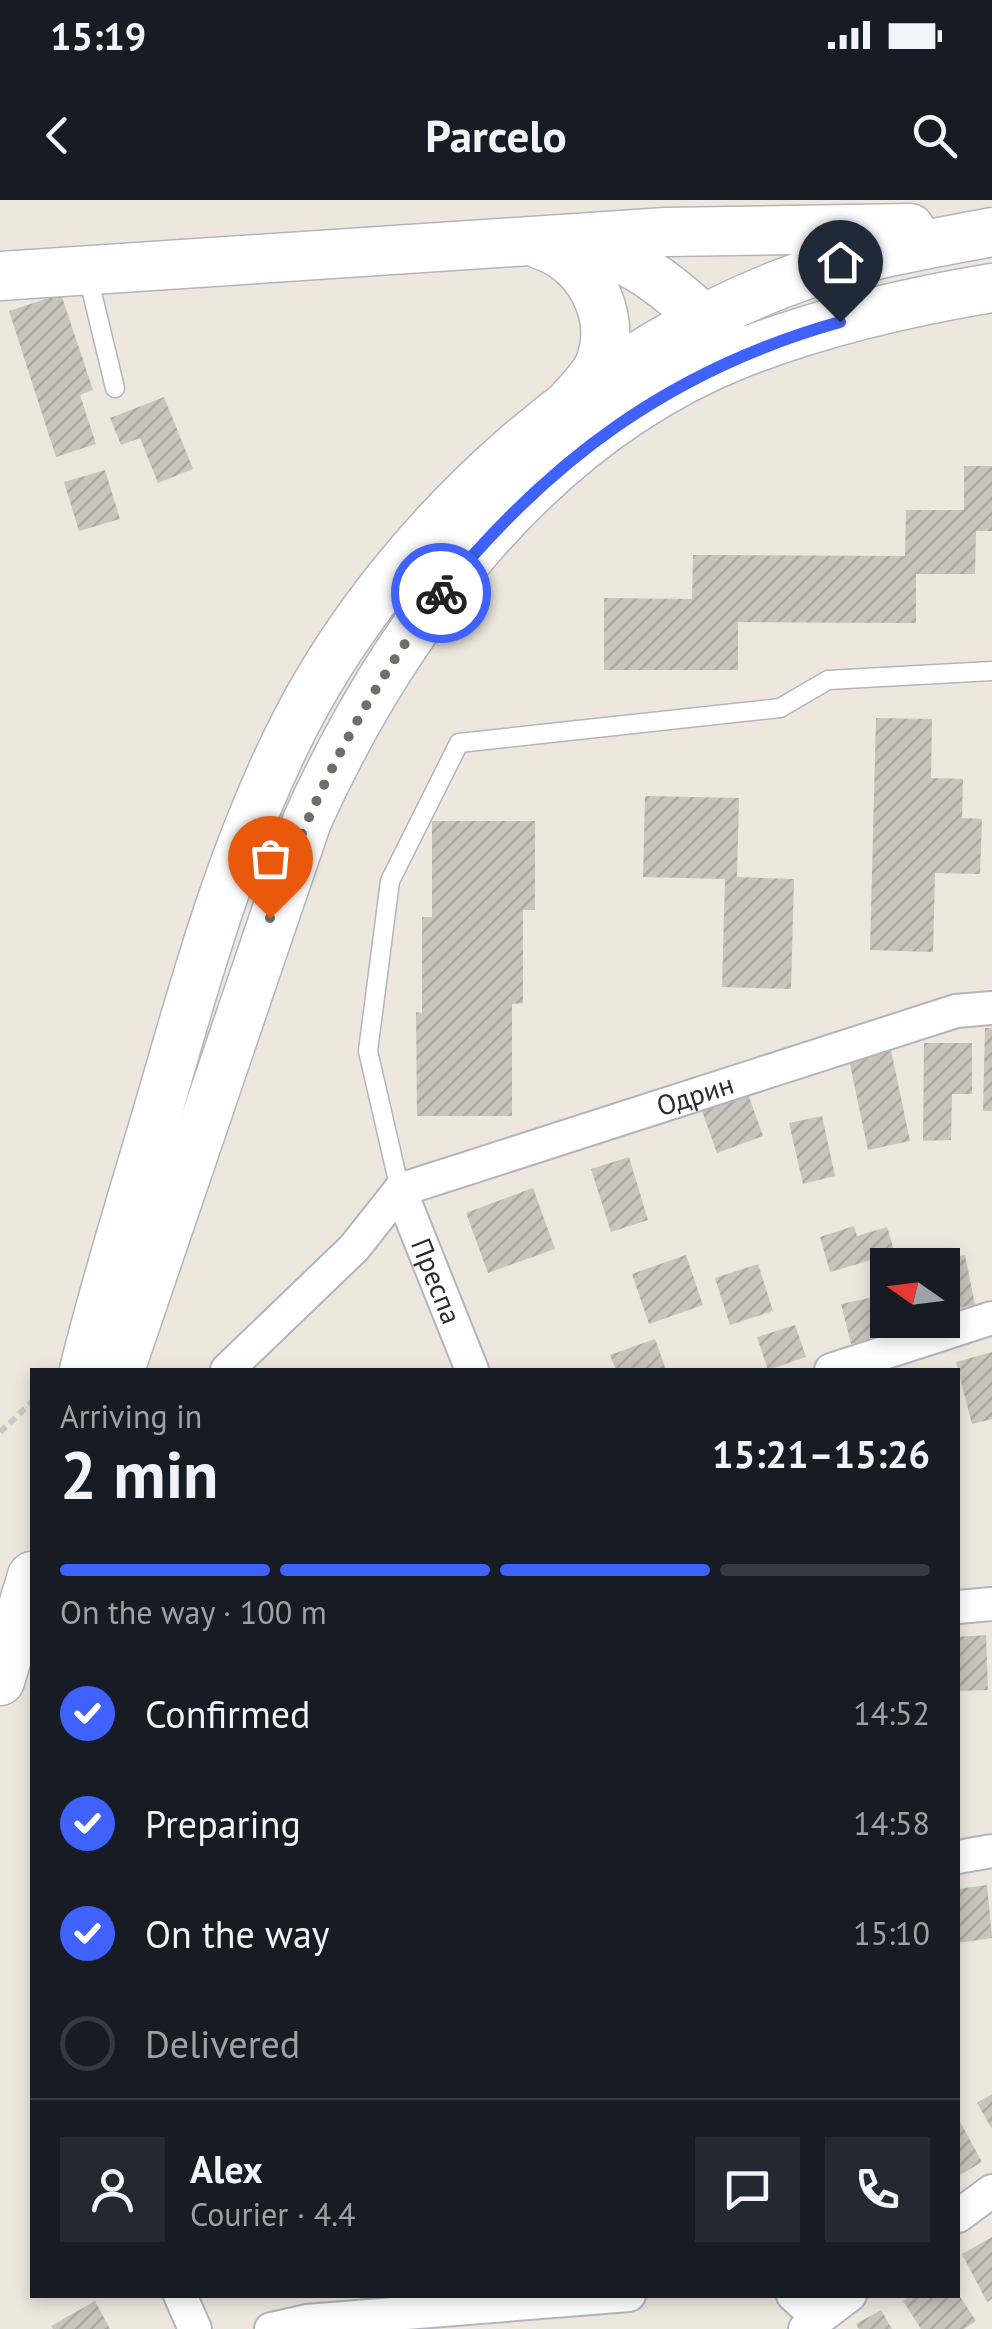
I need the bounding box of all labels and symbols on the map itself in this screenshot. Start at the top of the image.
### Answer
pin [798,220,883,323]
courier [391,543,491,643]
pin [228,816,313,919]
street label: Одрин [652,1065,738,1124]
street label: Преспа [403,1233,471,1329]
north arrow [870,1248,960,1338]

